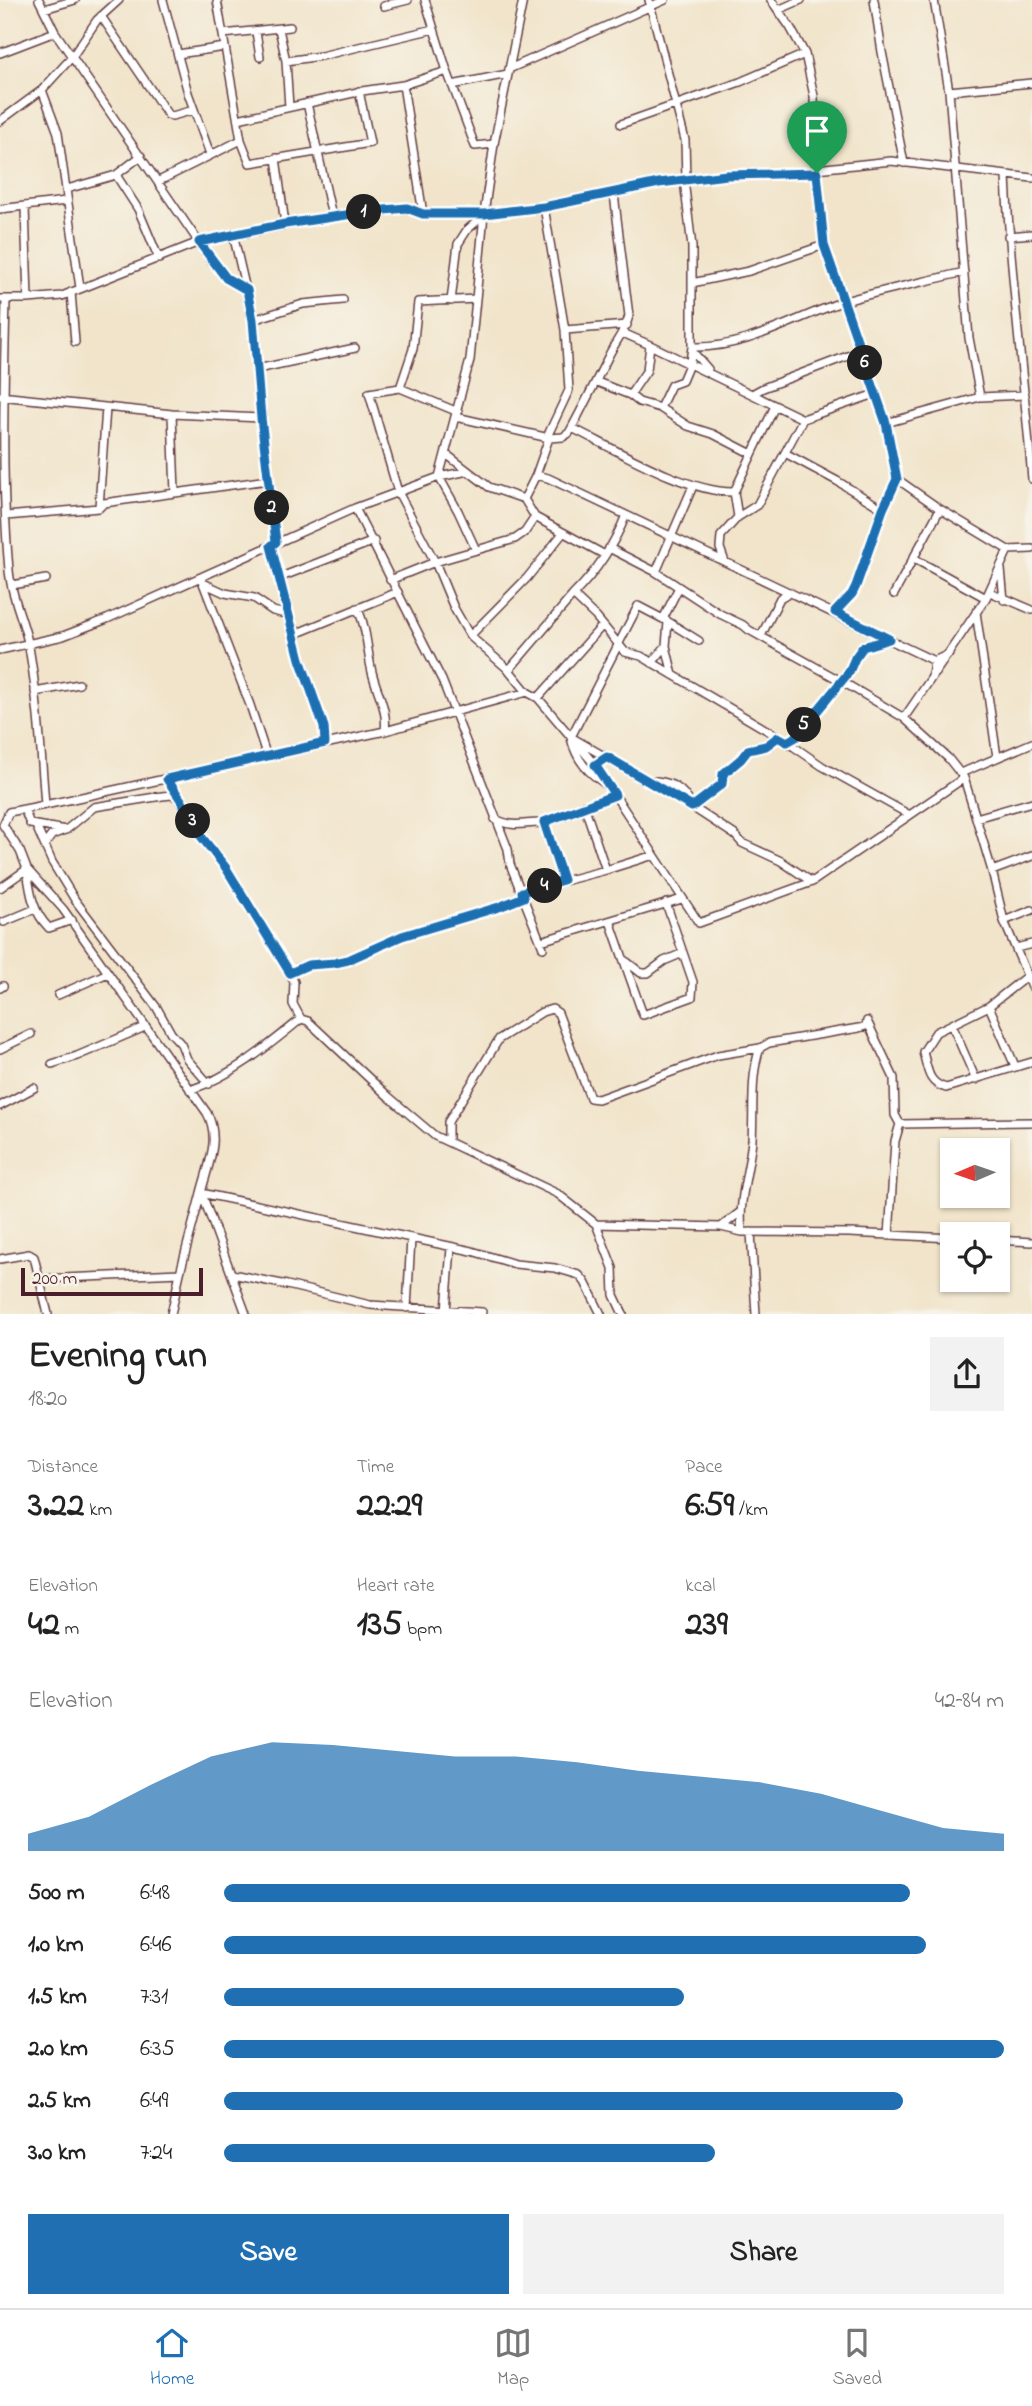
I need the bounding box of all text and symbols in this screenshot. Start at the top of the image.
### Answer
pin [787,101,847,173]
icon: arrive [798,112,836,150]
pin: 1 [346,194,382,230]
text: 1 [360,198,367,225]
pin: 6 [848,346,882,380]
text: 6 [860,349,869,376]
pin: 2 [254,490,290,526]
text: 2 [267,494,276,521]
pin: 5 [786,708,822,742]
text: 5 [798,711,809,738]
pin: 3 [176,804,210,838]
text: 3 [189,807,196,834]
pin: 4 [528,868,562,903]
text: 4 [541,872,548,899]
north arrow [940,1138,1010,1208]
map controls [940,1138,1010,1292]
button: locate [940,1222,1010,1292]
scale bar [21,1265,203,1297]
text: 200 m [32,1266,77,1293]
text: Evening run [28,1329,207,1385]
button: share [930,1337,1004,1411]
text: 18:20 [28,1383,67,1416]
text: Distance [28,1454,98,1481]
text: Time [357,1454,394,1481]
text: Pace [685,1454,722,1481]
text: 3.22 [28,1481,84,1532]
text: 22:29 [357,1481,422,1532]
text: 6:59 [685,1481,734,1532]
text: km [84,1497,112,1524]
text: /km [734,1497,768,1524]
text: Elevation [28,1573,98,1600]
text: Heart rate [357,1573,435,1600]
text: kcal [685,1573,716,1600]
text: 42 [28,1600,60,1651]
text: 135 [357,1600,402,1651]
text: 239 [685,1600,728,1651]
text: m [60,1616,79,1643]
text: bpm [402,1616,442,1643]
text: Elevation [28,1685,113,1718]
text: 42–84 m [935,1685,1004,1718]
text: 500 m [28,1877,85,1910]
text: 6:48 [140,1877,170,1910]
text: 1.0 km [28,1929,84,1962]
text: 6:46 [140,1929,172,1962]
text: 1.5 km [28,1981,87,2014]
text: 7:31 [140,1981,168,2014]
text: 2.0 km [28,2033,88,2066]
text: 6:35 [140,2033,175,2066]
text: 2.5 km [28,2085,91,2118]
text: 6:49 [140,2085,168,2118]
text: 3.0 km [28,2137,86,2170]
text: 7:24 [140,2137,172,2170]
button: Save [28,2214,509,2294]
button: Share [523,2214,1004,2294]
tab: Home [150,2324,194,2393]
tab: Map [494,2324,532,2393]
tab: Saved [832,2324,882,2393]

